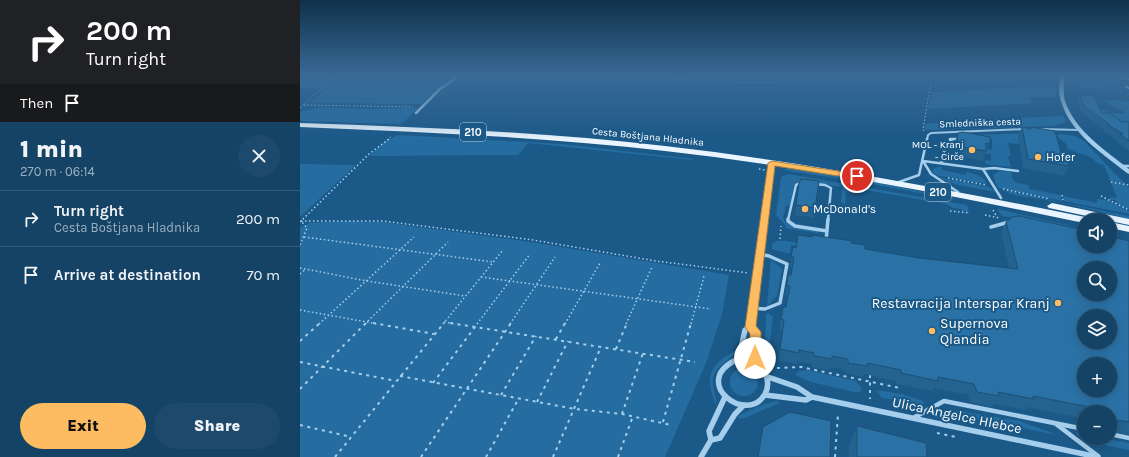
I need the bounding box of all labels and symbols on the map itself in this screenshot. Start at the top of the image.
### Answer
street label: Smledniška cesta [939,116,1021,130]
road number: 210 [460,123,486,141]
street label: Cesta Boštjana Hladnika [591,125,704,149]
place label: MOL - Kranj - Čirče [912,139,964,163]
marker: MOL - Kranj - Čirče [967,145,977,155]
place label: Hofer [1046,150,1076,164]
marker: Hofer [1033,152,1043,162]
pin [840,159,874,193]
road number: 210 [925,183,951,201]
place label: McDonald's [813,202,876,216]
marker: McDonald's [800,204,810,214]
place label: Restavracija Interspar Kranj [872,295,1050,312]
marker: Restavracija Interspar Kranj [1053,298,1063,308]
place label: Supernova Qlandia [940,315,1008,348]
marker: Supernova Qlandia [927,326,937,336]
position arrow [734,337,776,379]
street label: Ulica Angelce Hlebce [891,393,1023,438]

